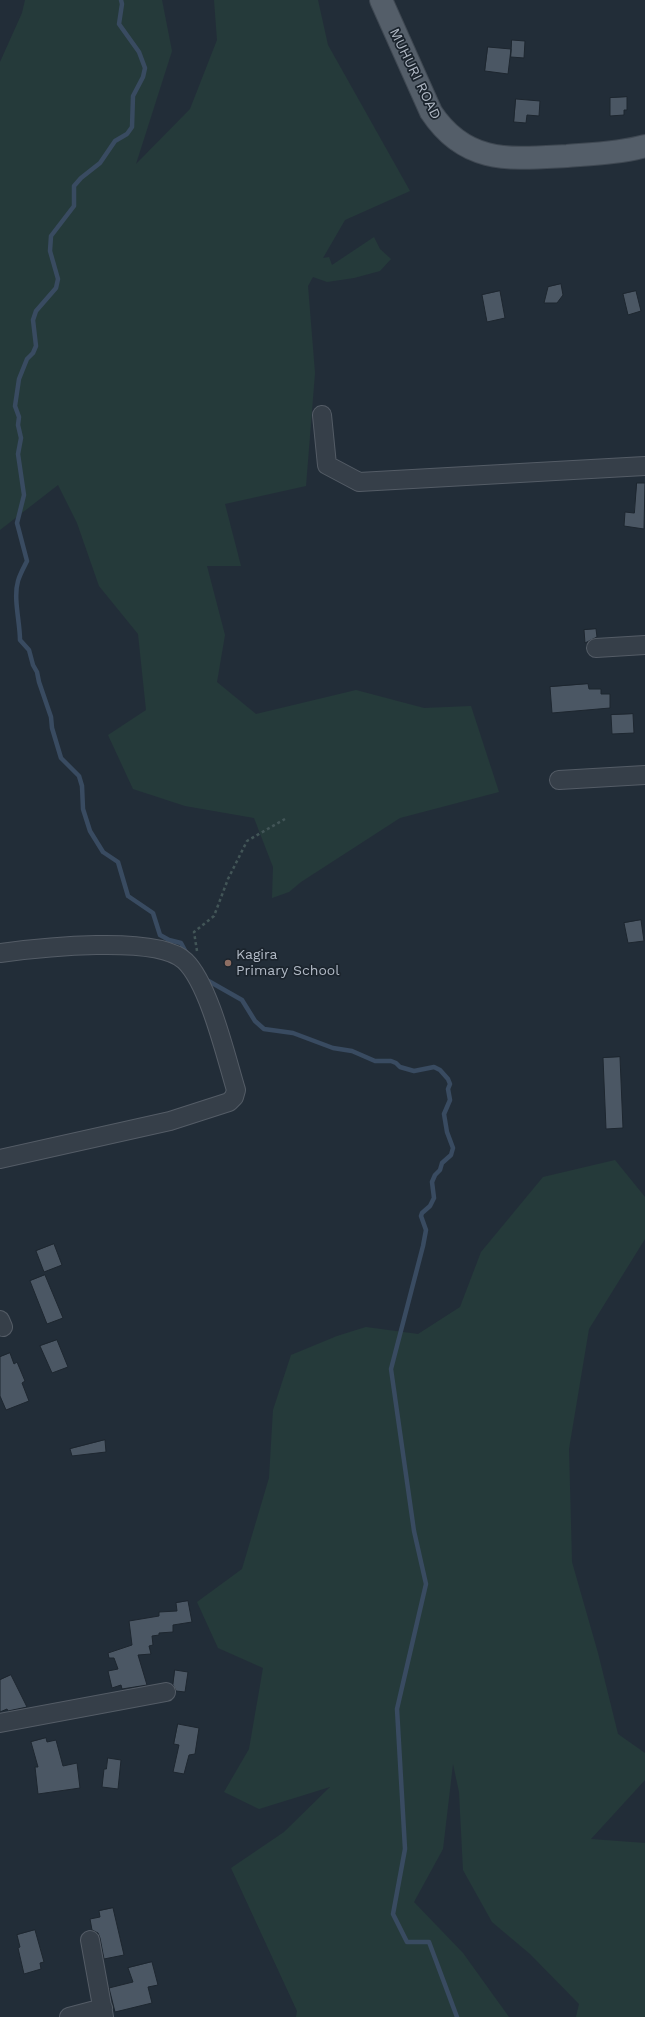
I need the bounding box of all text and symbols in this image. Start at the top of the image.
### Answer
street label: MUHURI ROAD [386,26,444,122]
place label: Kagira Primary School [236,947,340,980]
marker: Kagira Primary School [223,958,233,968]

